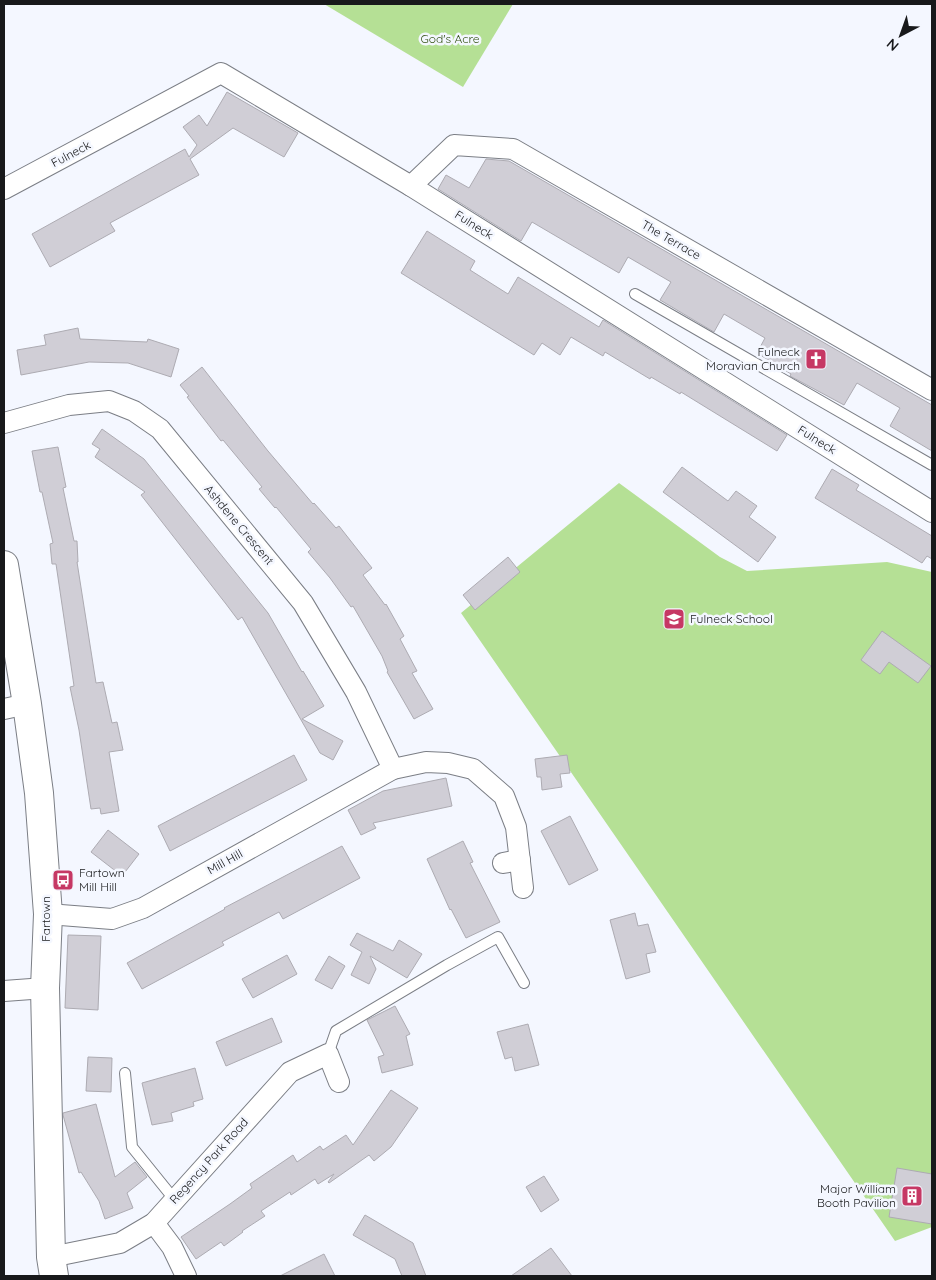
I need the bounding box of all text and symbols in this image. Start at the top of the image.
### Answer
north arrow [876,10,926,60]
park label: God's Acre [420,31,480,46]
text: N [883,35,902,55]
street label: Fulneck [48,137,93,170]
street label: Fulneck [452,207,496,242]
street label: The Terrace [639,217,704,263]
place label: Fulneck Moravian Church [706,344,800,373]
church icon: Fulneck Moravian Church [804,347,828,371]
street label: Fulneck [795,422,839,457]
street label: Ashdene Crescent [202,482,277,568]
school or university icon: Fulneck School [662,607,686,631]
place label: Fulneck School [690,611,773,626]
street label: Mill Hill [204,846,245,877]
place label: Fartown Mill Hill [79,865,125,894]
bus stop icon: Fartown Mill Hill [51,868,75,892]
street label: Fartown [38,896,53,942]
street label: Regency Park Road [166,1115,251,1207]
place label: Major William Booth Pavilion [817,1181,896,1210]
building icon: Major William Booth Pavilion [900,1184,924,1208]

